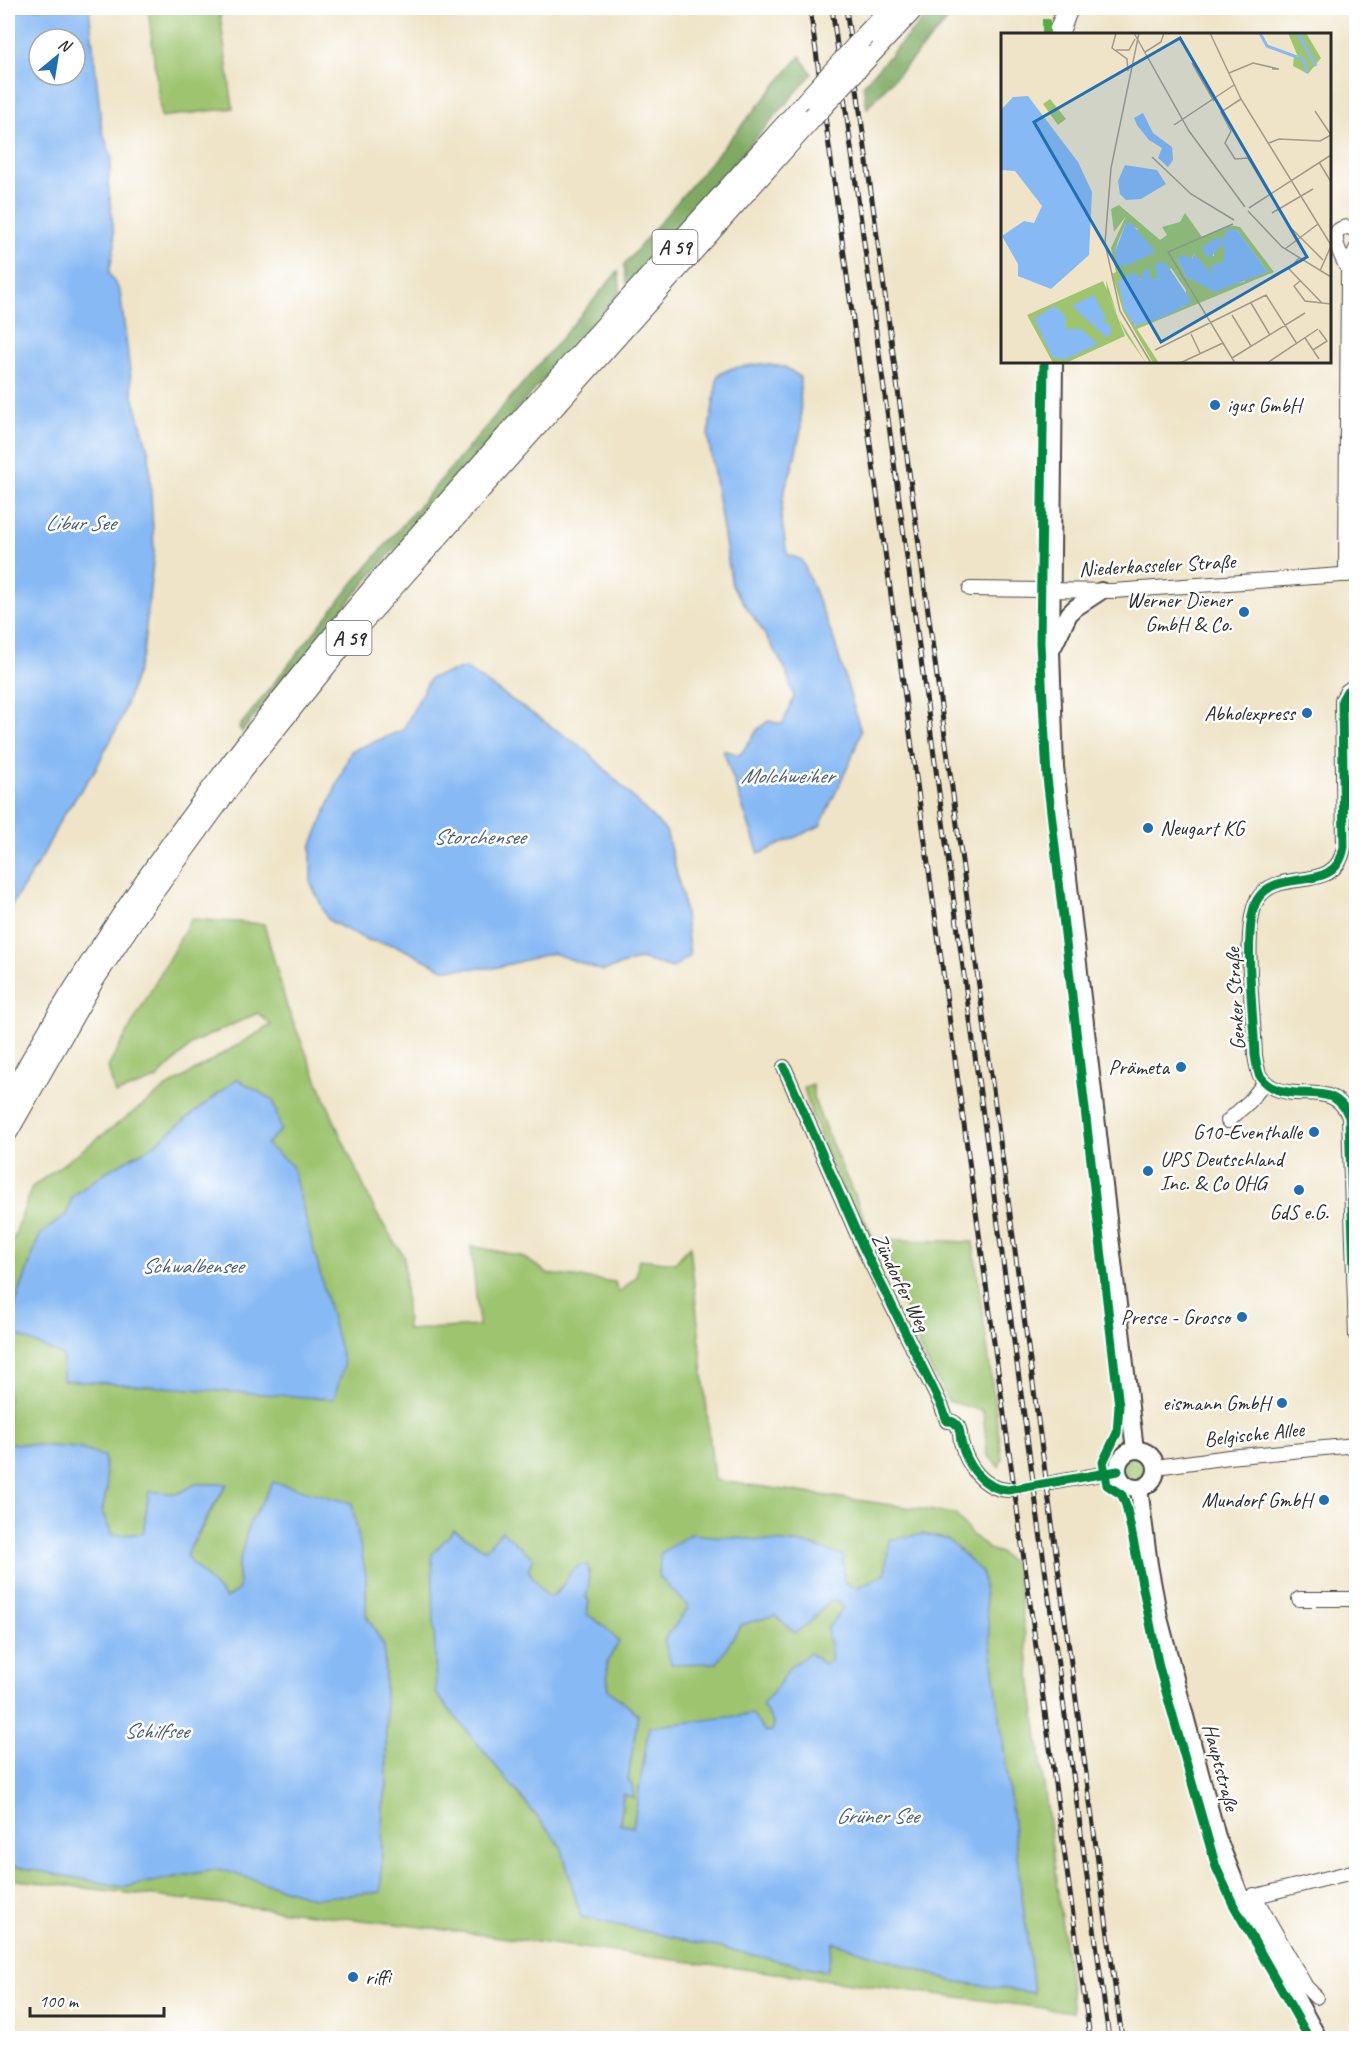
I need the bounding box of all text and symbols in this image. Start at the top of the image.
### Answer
north arrow [27,27,87,87]
inset map [1001,33,1331,363]
text: N [55,34,76,58]
road number: A 59 [652,230,698,264]
place label: igus GmbH [1227,392,1305,418]
marker: igus GmbH [1208,398,1222,412]
water label: Libur See [45,509,119,537]
street label: Niederkasseler Straße [1078,548,1238,582]
place label: Werner Diener GmbH & Co. [1127,587,1233,637]
marker: Werner Diener GmbH & Co. [1237,605,1251,619]
road number: A 59 [326,621,372,655]
place label: Abholexpress [1204,700,1297,726]
marker: Abholexpress [1300,706,1314,720]
water label: Molchweiher [741,762,837,790]
place label: Neugart KG [1160,815,1246,841]
marker: Neugart KG [1141,821,1155,835]
water label: Storchensee [433,823,529,851]
street label: Genker Straße [1219,945,1251,1051]
place label: Prämeta [1109,1054,1171,1080]
marker: Prämeta [1174,1060,1188,1074]
place label: G10-Eventhalle [1193,1119,1303,1145]
marker: G10-Eventhalle [1307,1125,1321,1139]
place label: UPS Deutschland Inc. & Co OHG [1160,1146,1287,1196]
marker: UPS Deutschland Inc. & Co OHG [1141,1164,1155,1178]
marker: GdS e.G. [1292,1183,1306,1197]
place label: GdS e.G. [1269,1199,1329,1225]
street label: Zündorfer Weg [866,1228,937,1337]
water label: Schwalbensee [141,1252,246,1280]
place label: Presse - Grosso [1121,1304,1233,1330]
marker: Presse - Grosso [1235,1310,1249,1324]
place label: eismann GmbH [1163,1390,1273,1416]
marker: eismann GmbH [1275,1396,1289,1410]
street label: Belgische Allee [1203,1416,1306,1452]
place label: Mundorf GmbH [1201,1487,1315,1513]
marker: Mundorf GmbH [1317,1493,1331,1507]
water label: Schilfsee [124,1717,191,1745]
street label: Hauptstraße [1197,1721,1246,1816]
water label: Grüner See [836,1802,921,1830]
place label: riffi [365,1964,393,1990]
marker: riffi [346,1970,360,1984]
scale bar [30,1980,164,2018]
text: 100 m [39,1990,80,2012]

